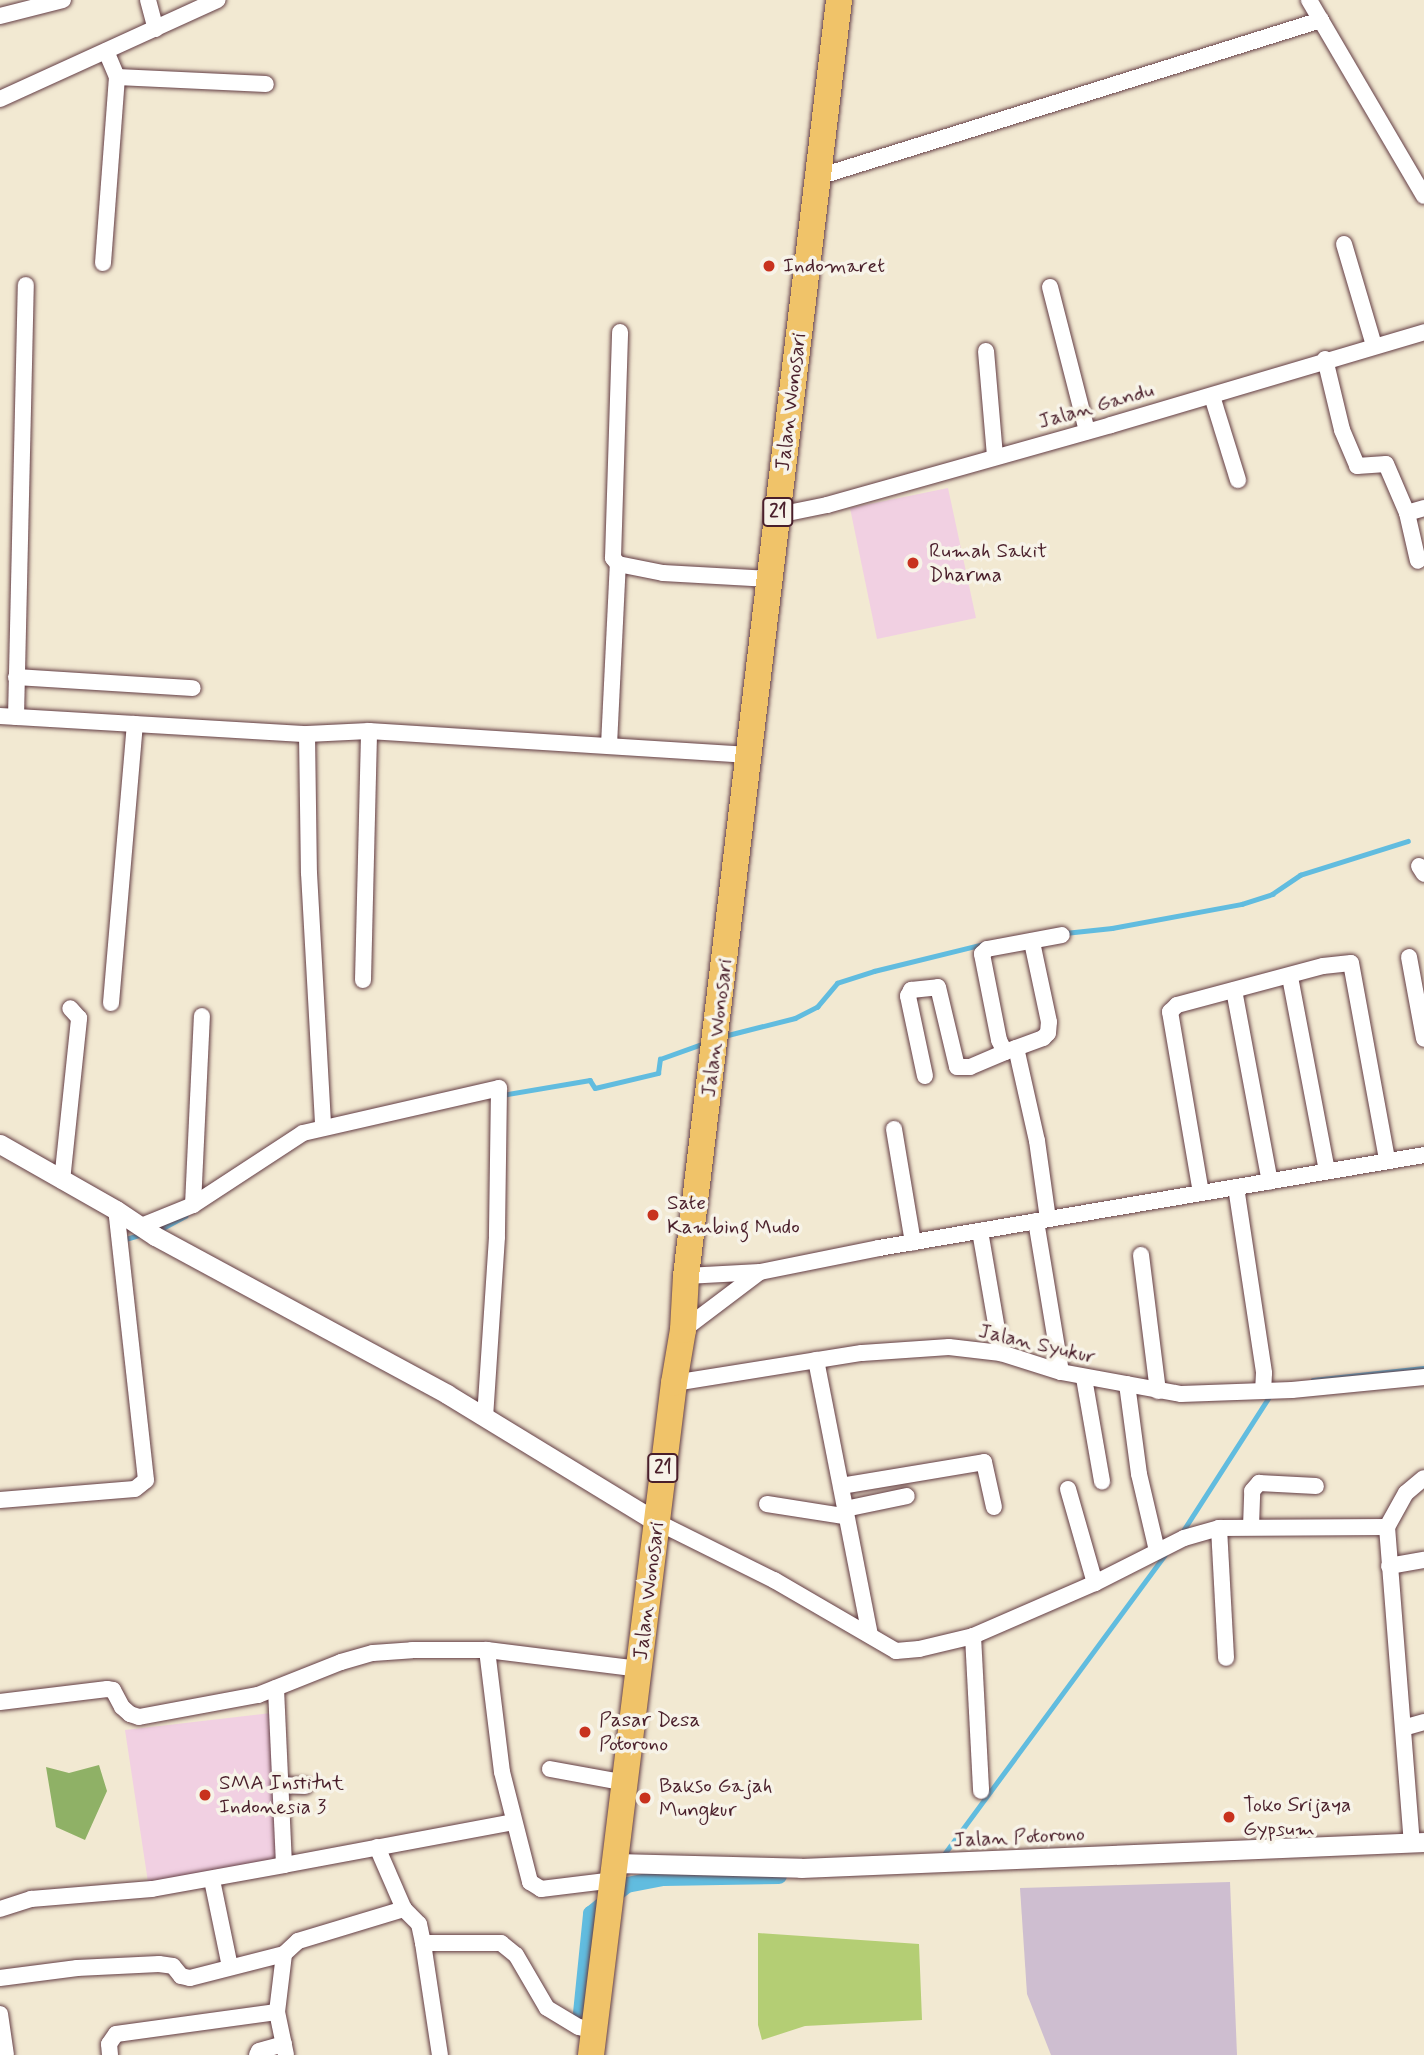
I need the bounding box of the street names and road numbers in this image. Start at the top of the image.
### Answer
street label: Jalan Wonosari [770,330,812,474]
street label: Jalan Gandu [1038,378,1154,434]
road number: 21 [762,496,794,527]
street label: Jalan Wonosari [696,956,738,1100]
street label: Jalan Syukur [976,1318,1098,1370]
road number: 21 [647,1452,679,1484]
street label: Jalan Wonosari [628,1519,670,1663]
street label: Jalan Potorono [954,1821,1084,1853]

